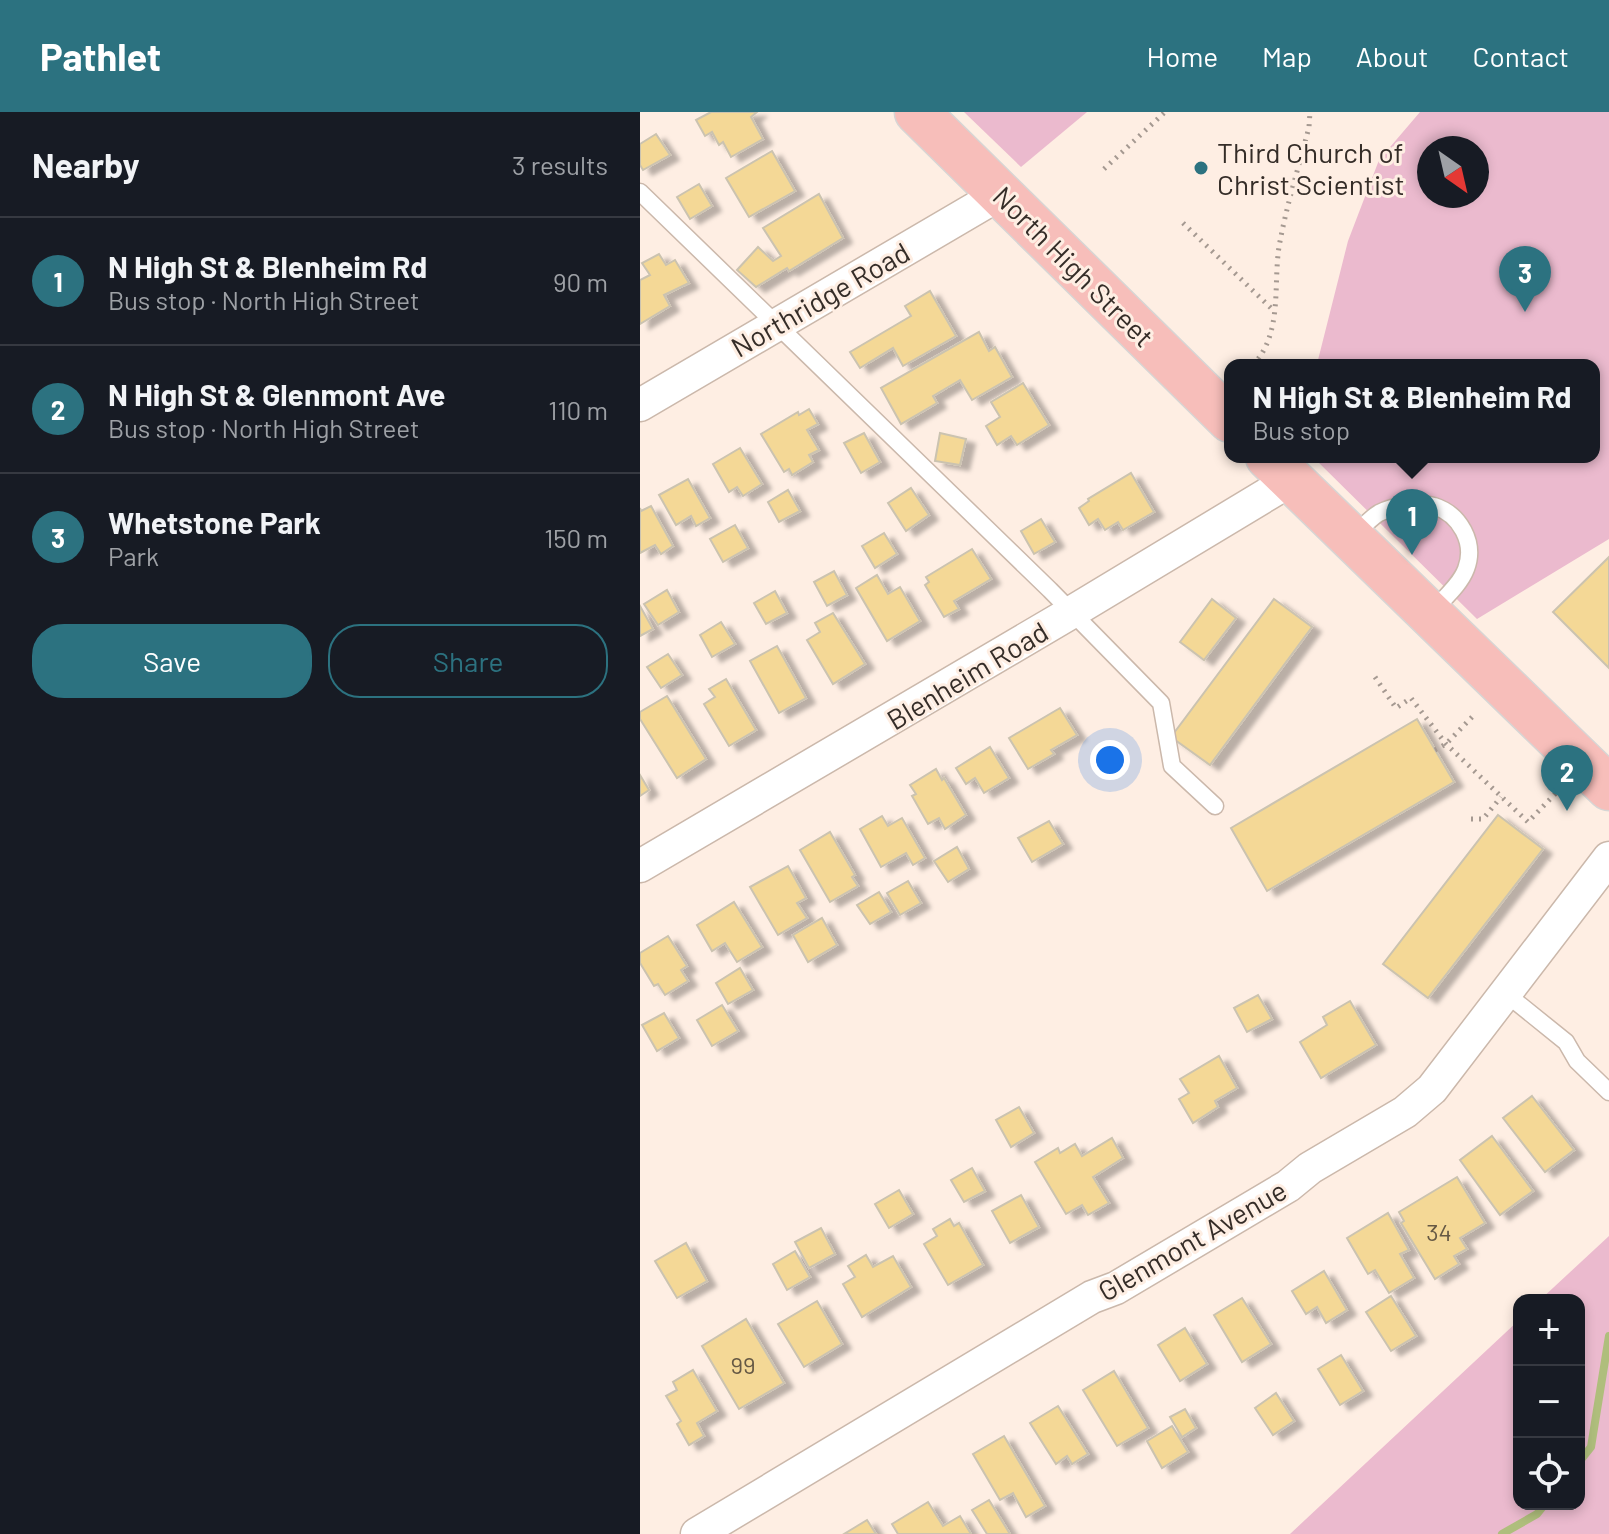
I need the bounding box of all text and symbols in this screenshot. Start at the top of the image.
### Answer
text: Pathlet [40,33,161,79]
text: Home [1147,39,1218,73]
text: Map [1262,39,1312,73]
text: About [1356,39,1428,73]
text: Contact [1472,39,1569,73]
place label: Third Church of Christ Scientist [1217,135,1405,201]
north arrow [1417,136,1489,208]
text: Nearby [32,144,140,185]
text: 3 results [512,149,608,180]
marker: Third Church of Christ Scientist [1192,159,1210,177]
street label: North High Street [987,179,1161,353]
street label: Northridge Road [725,234,915,364]
pin: 3 [1499,246,1551,312]
text: N High St & Blenheim Rd [108,248,427,284]
text: 1 [53,266,63,297]
text: 90 m [553,266,608,297]
text: Bus stop · North High Street [108,284,420,315]
popup [1224,359,1600,463]
text: N High St & Glenmont Ave [108,376,445,412]
text: N High St & Blenheim Rd [1252,378,1572,414]
text: 2 [51,394,65,425]
text: 110 m [548,394,608,425]
text: Bus stop · North High Street [108,412,420,443]
text: Bus stop [1252,414,1350,445]
pin: 1 [1386,489,1438,555]
text: Whetstone Park [108,504,321,540]
text: 3 [51,522,65,553]
text: 150 m [544,522,608,553]
text: Park [108,540,159,571]
street label: Blenheim Road [880,614,1054,736]
button: Save [32,624,312,698]
button: Share [328,624,608,698]
your location [1090,740,1130,780]
pin: 2 [1541,745,1593,811]
street label: Glenmont Avenue [1092,1172,1292,1308]
house number: 34 [1426,1217,1452,1246]
map controls [1513,1294,1585,1510]
button: + [1513,1294,1585,1366]
house number: 99 [730,1350,756,1379]
button: − [1513,1366,1585,1438]
button: locate [1513,1438,1585,1510]

